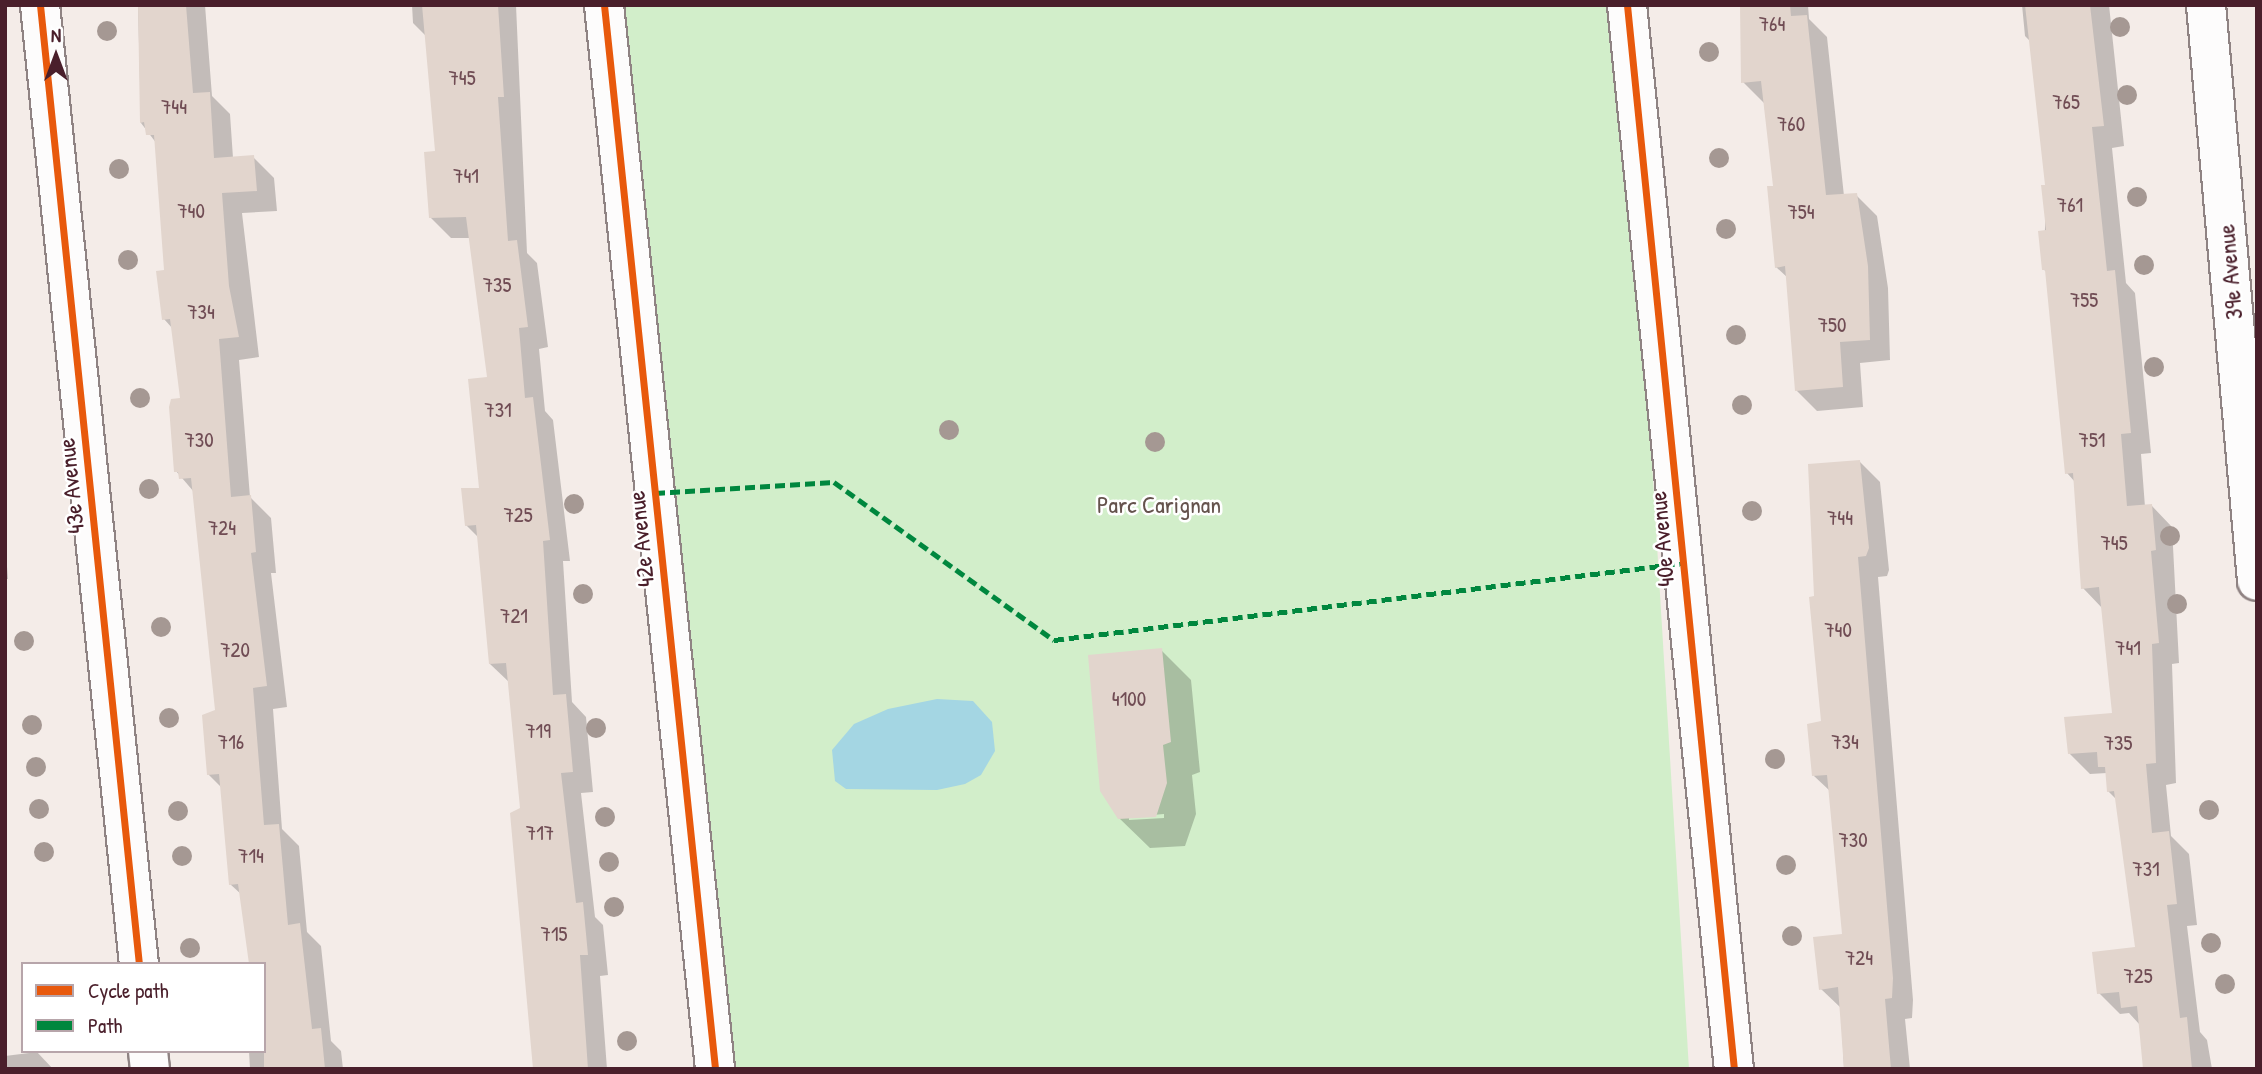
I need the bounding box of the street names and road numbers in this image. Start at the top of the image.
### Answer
street label: 39e Avenue [2211,223,2249,321]
street label: 43e Avenue [52,437,90,535]
street label: 42e Avenue [622,490,660,588]
street label: 40e Avenue [1643,490,1681,588]

